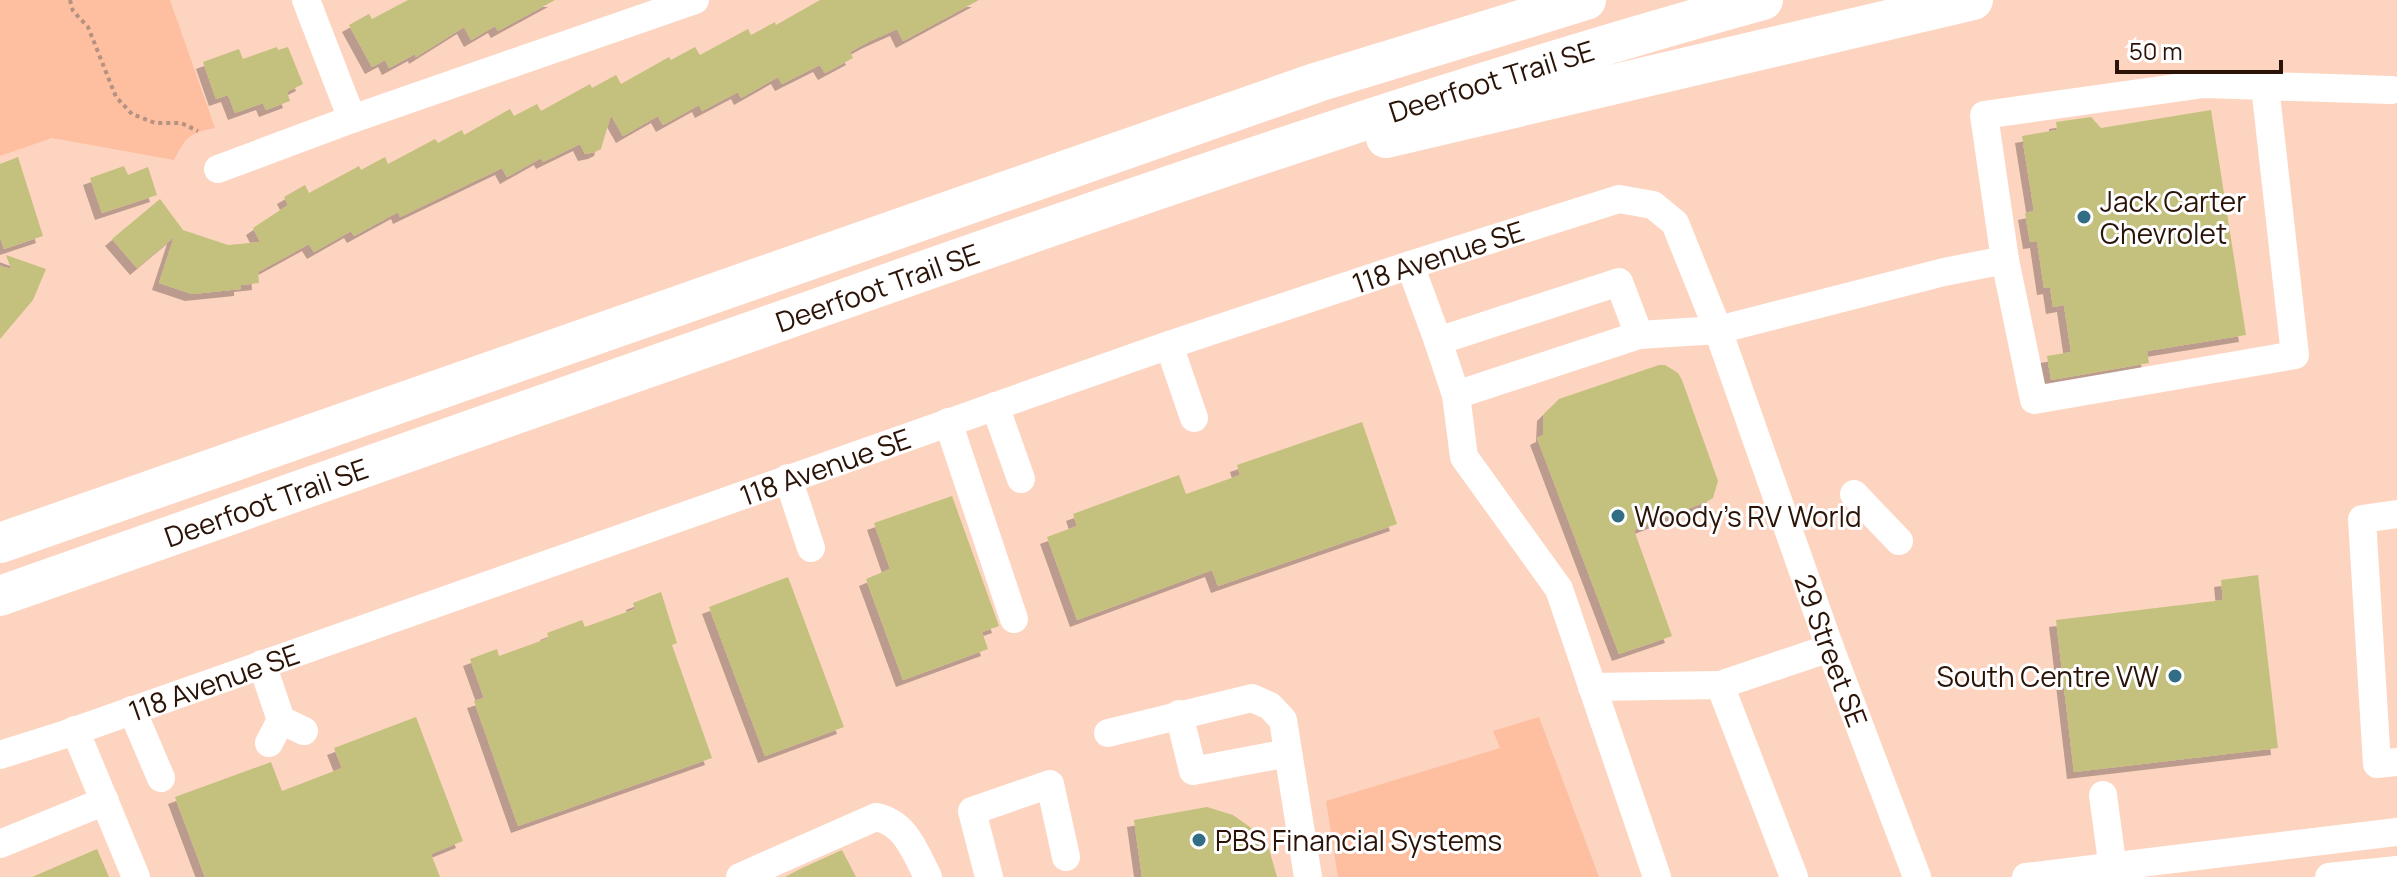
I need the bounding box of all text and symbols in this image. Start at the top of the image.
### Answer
scale bar [2117,24,2281,74]
street label: Deerfoot Trail SE [1384,31,1599,131]
text: 50 m [2129,34,2183,67]
place label: Jack Carter Chevrolet [2100,182,2246,252]
marker: Jack Carter Chevrolet [2075,208,2093,226]
street label: 118 Avenue SE [1347,211,1529,302]
street label: Deerfoot Trail SE [770,234,984,341]
street label: 118 Avenue SE [734,419,915,514]
street label: Deerfoot Trail SE [159,449,373,555]
place label: Woody's RV World [1634,497,1862,535]
marker: Woody's RV World [1609,507,1627,525]
street label: 29 Street SE [1786,569,1877,732]
street label: 118 Avenue SE [123,634,304,729]
place label: South Centre VW [1936,657,2159,695]
marker: South Centre VW [2166,667,2184,685]
place label: PBS Financial Systems [1215,821,1502,859]
marker: PBS Financial Systems [1190,831,1208,849]

